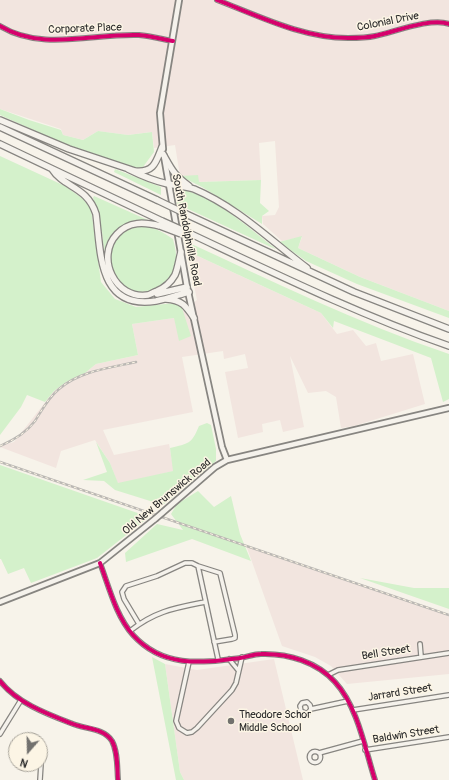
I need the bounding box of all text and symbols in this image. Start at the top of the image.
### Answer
street label: Colonial Drive [356,10,420,34]
street label: Corporate Place [48,21,122,37]
street label: South Randolphville Road [169,173,203,287]
street label: Old New Brunswick Road [120,456,214,538]
street label: Bell Street [361,643,411,663]
street label: Jarrard Street [367,681,433,705]
place label: Theodore Schor Middle School [239,708,311,734]
marker: Theodore Schor Middle School [226,716,236,726]
street label: Baldwin Street [372,723,440,747]
north arrow [8,732,48,772]
text: N [18,755,30,770]

